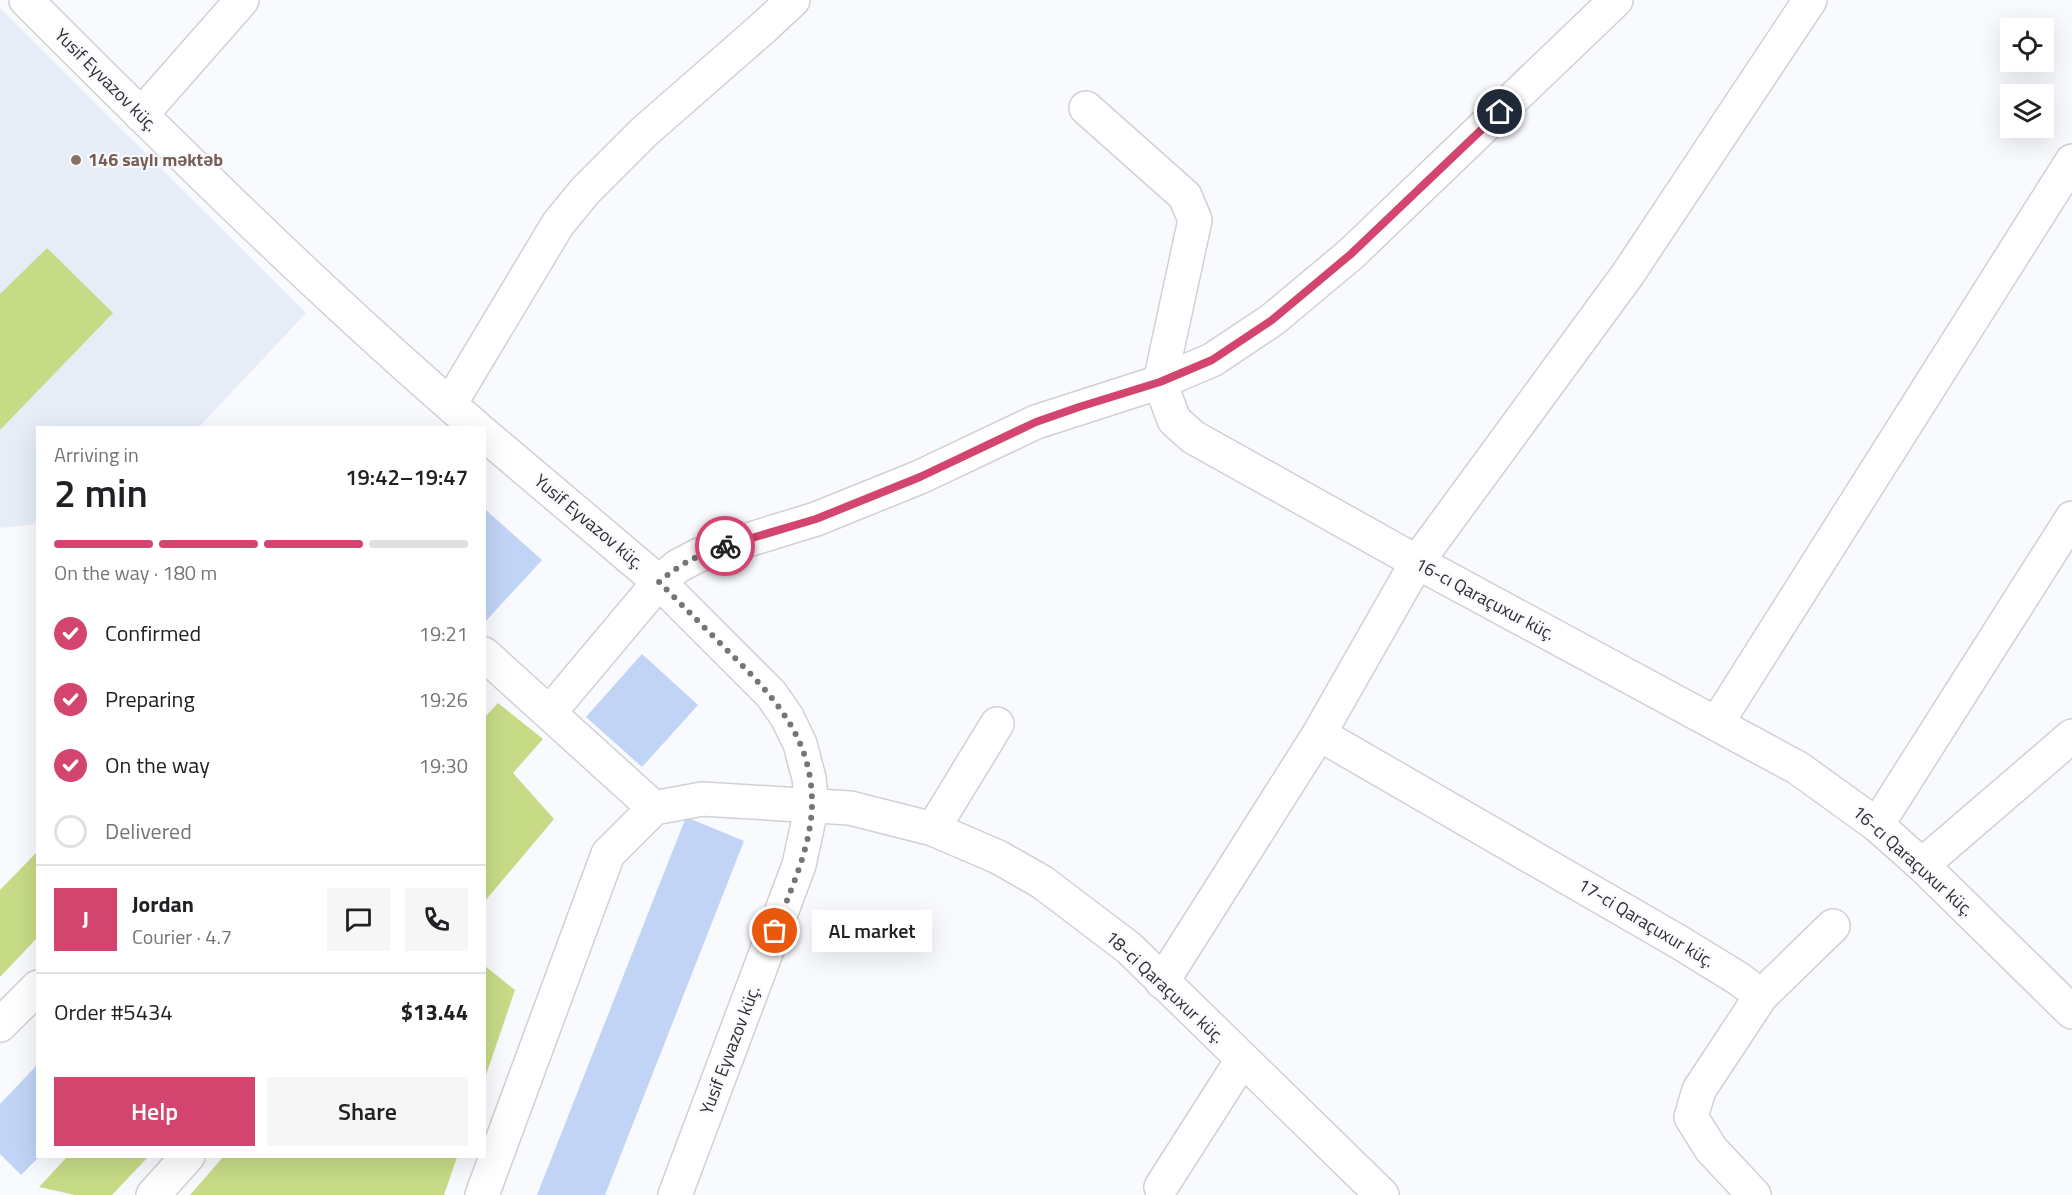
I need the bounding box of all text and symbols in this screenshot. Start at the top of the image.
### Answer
map controls [2000,18,2054,138]
button: locate [2000,18,2054,72]
street label: Yusif Eyvazov küç. [49,22,164,137]
button: layers [2000,84,2054,138]
pin [1474,86,1525,137]
icon: home [1483,95,1516,128]
place label: 146 saylı məktəb [88,146,223,173]
marker: 146 saylı məktəb [69,153,83,167]
text: Arriving in [54,439,139,470]
text: 19:42–19:47 [345,460,468,494]
text: 2 min [54,463,148,522]
street label: Yusif Eyvazov küç. [528,467,650,576]
courier [695,516,755,576]
icon: bike [709,530,742,563]
street label: 16-cı Qaraçuxur küç. [1410,550,1560,647]
text: On the way · 180 m [54,557,217,588]
text: Confirmed [105,616,201,650]
icon: check [54,617,87,650]
text: 19:21 [419,618,468,649]
text: Preparing [105,682,195,716]
icon: check [54,683,87,716]
text: 19:26 [419,684,468,715]
text: On the way [105,748,210,782]
icon: check [54,749,87,782]
text: 19:30 [419,750,468,781]
street label: 16-cı Qaraçuxur küç. [1847,799,1980,923]
text: Delivered [105,814,192,848]
street label: 17-ci Qaraçuxur küç. [1573,871,1720,974]
text: Jordan [132,887,194,921]
button: chat [327,888,390,951]
button: phone [405,888,468,951]
text: J [82,902,89,936]
pin [749,905,800,956]
callout: AL market [811,910,931,952]
icon: bag [758,914,791,947]
text: AL market [828,915,916,946]
text: Courier · 4.7 [132,921,232,952]
street label: 18-ci Qaraçuxur küç. [1099,924,1231,1049]
street label: Yusif Eyvazov küç. [692,981,767,1118]
text: Order #5434 [54,995,173,1029]
text: $13.44 [401,995,468,1029]
button: Help [54,1077,255,1146]
button: Share [267,1077,468,1146]

